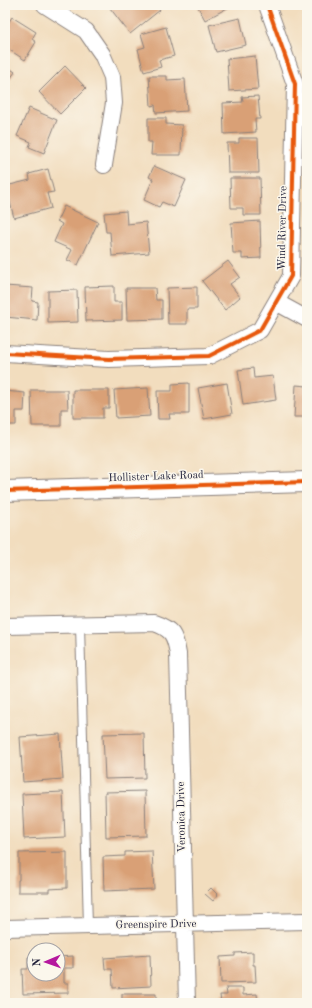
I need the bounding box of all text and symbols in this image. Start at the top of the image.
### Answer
street label: Wind River Drive [277,186,289,270]
street label: Hollister Lake Road [108,470,204,484]
street label: Veronica Drive [176,781,188,853]
street label: Greenspire Drive [115,919,197,931]
north arrow [26,942,66,982]
text: N [32,957,43,967]

